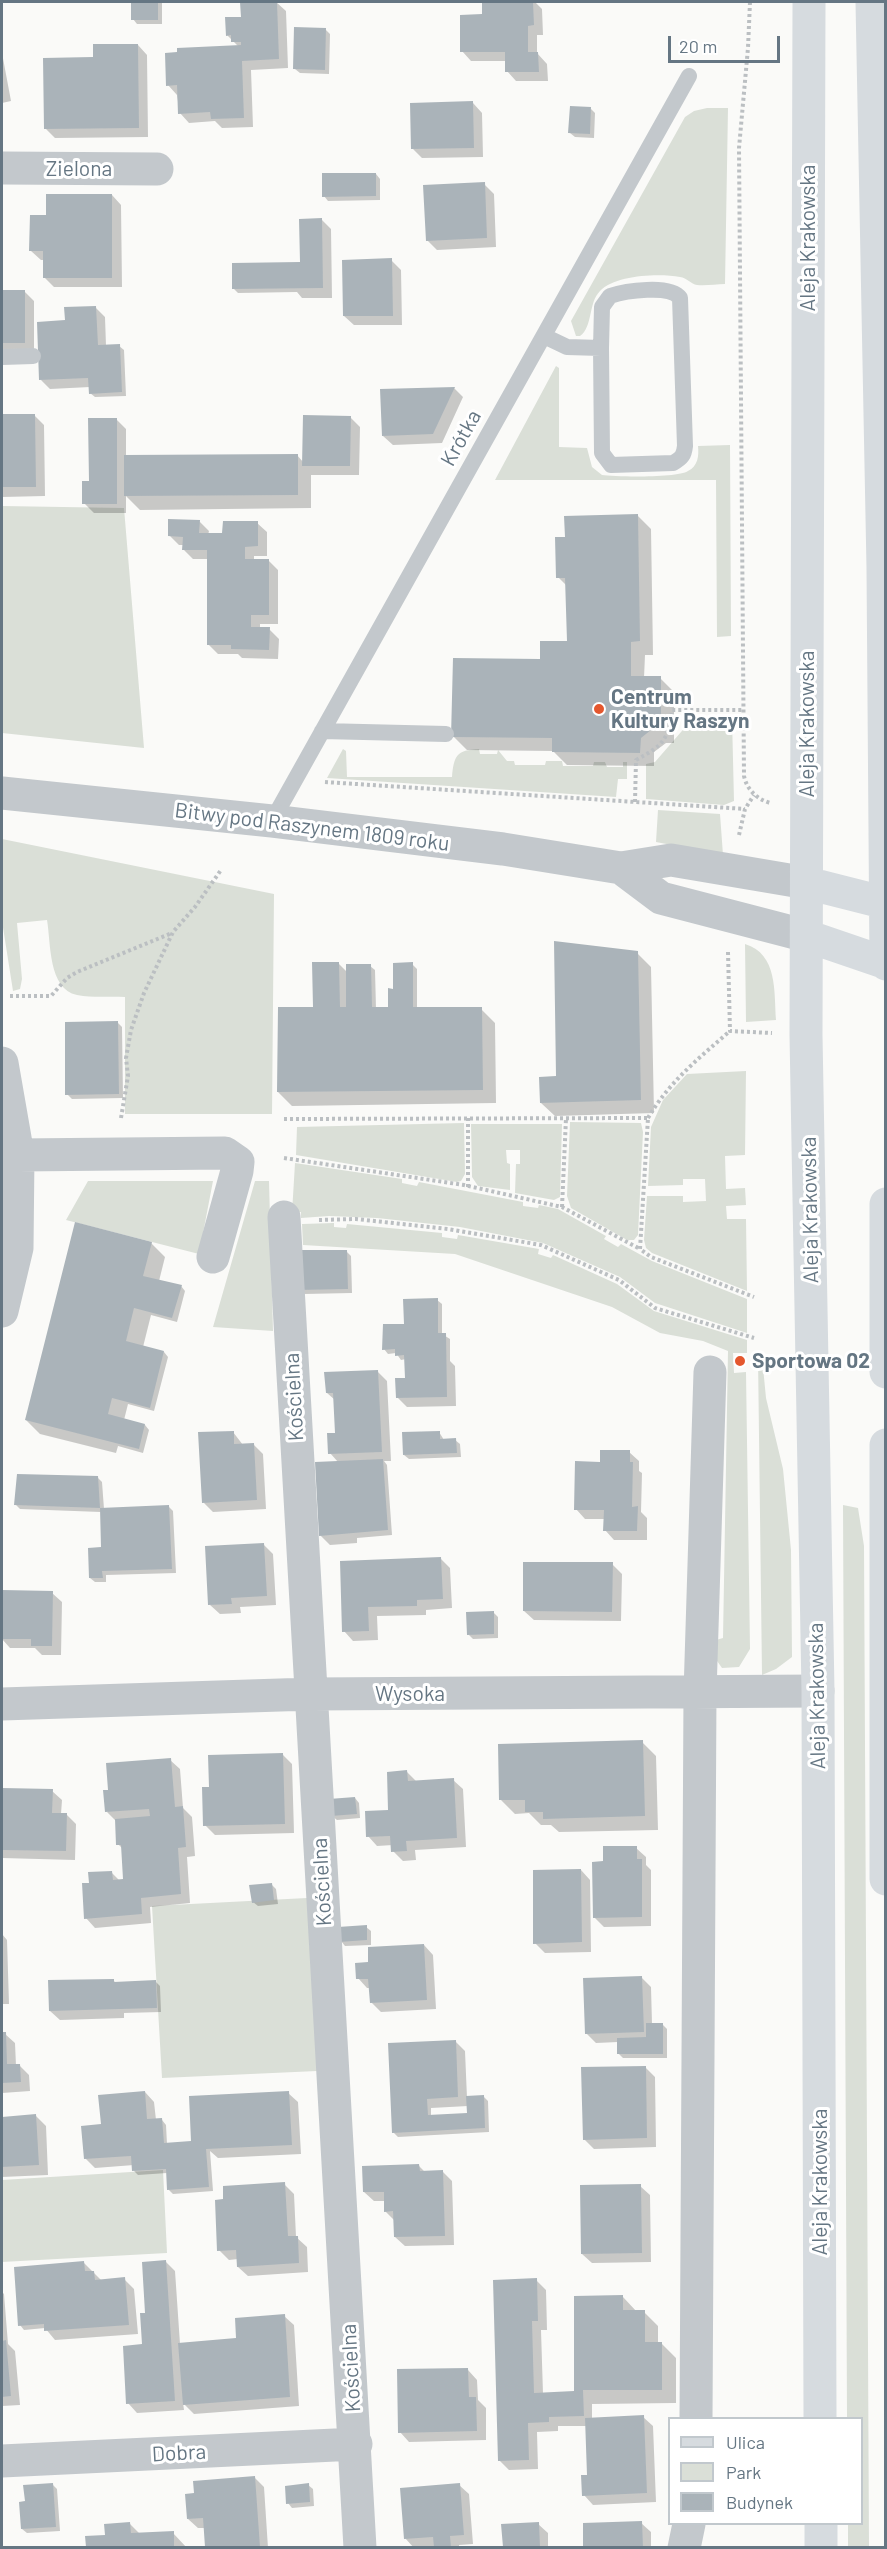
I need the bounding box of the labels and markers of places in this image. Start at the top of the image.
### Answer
place label: Centrum Kultury Raszyn [611,684,749,734]
marker: Centrum Kultury Raszyn [592,702,606,716]
place label: Sportowa 02 [752,1348,870,1374]
marker: Sportowa 02 [733,1354,747,1368]

